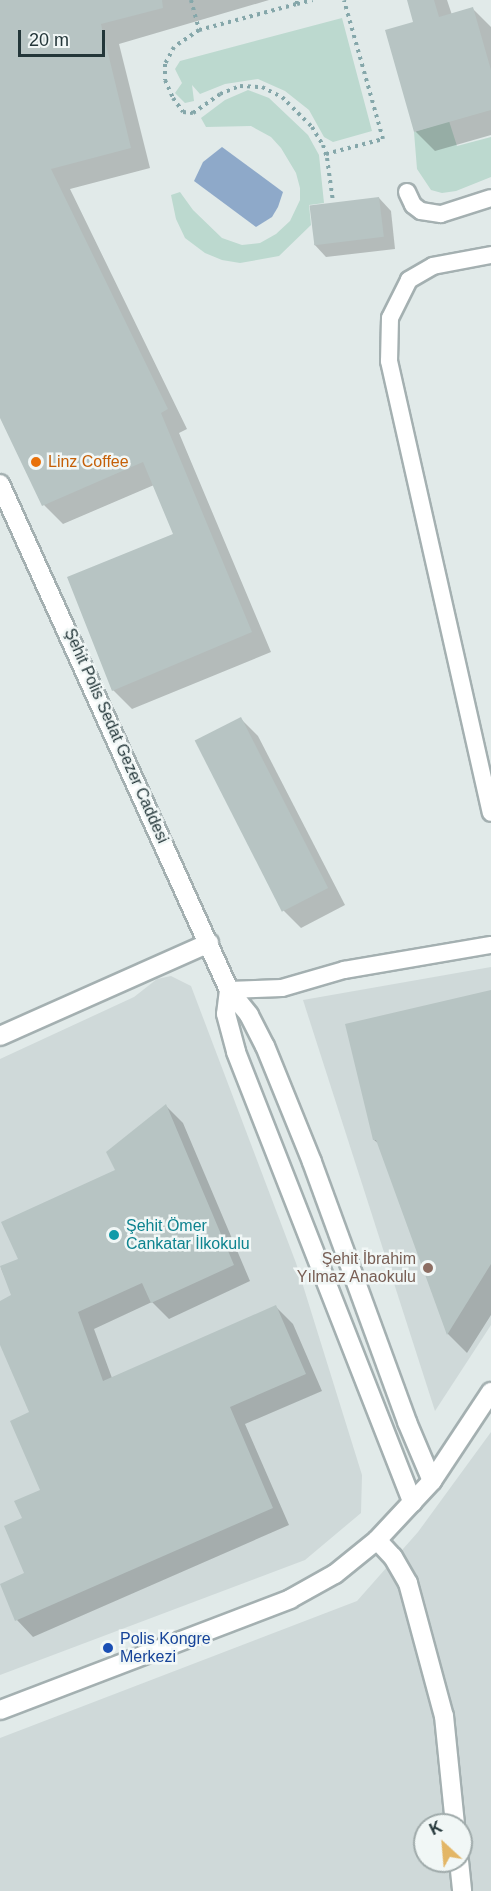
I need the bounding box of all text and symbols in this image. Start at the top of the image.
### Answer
scale bar [21,18,108,56]
text: 20 m [29,30,69,50]
place label: Linz Coffee [48,452,129,472]
marker: Linz Coffee [29,455,43,469]
street label: Şehit Polis Sedat Gezer Caddesi [60,626,172,846]
place label: Şehit Ömer Cankatar İlkokulu [126,1216,250,1254]
marker: Şehit Ömer Cankatar İlkokulu [107,1228,121,1242]
place label: Şehit İbrahim Yılmaz Anaokulu [296,1249,416,1287]
marker: Şehit İbrahim Yılmaz Anaokulu [421,1261,435,1275]
place label: Polis Kongre Merkezi [120,1629,211,1667]
marker: Polis Kongre Merkezi [101,1641,115,1655]
north arrow [413,1813,473,1873]
text: K [427,1818,445,1838]

